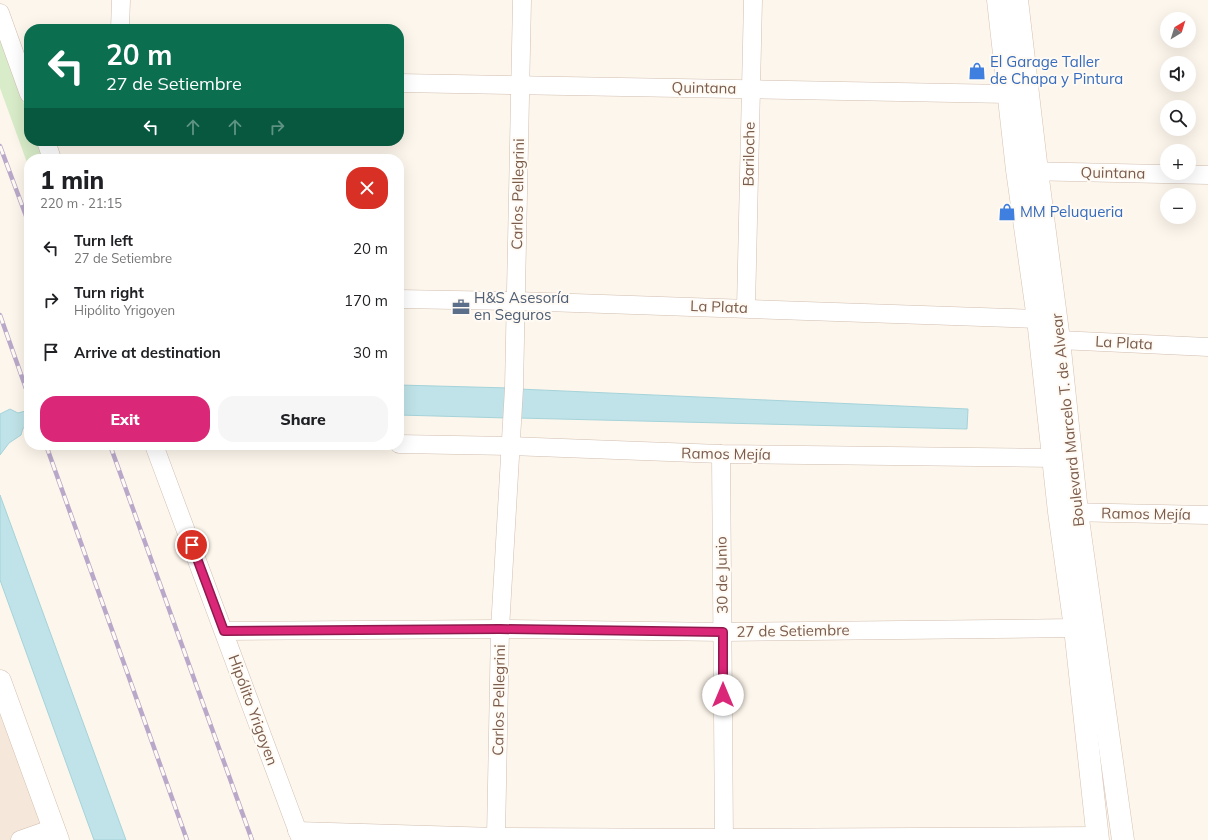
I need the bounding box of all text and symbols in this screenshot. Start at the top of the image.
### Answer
north arrow [1160,12,1196,48]
map controls [1160,12,1196,224]
text: 20 m [106,37,172,72]
icon: left [40,40,92,92]
place label: El Garage Taller de Chapa y Pintura [990,52,1123,88]
button: sound [1160,56,1196,92]
shop icon: El Garage Taller de Chapa y Pintura [967,61,987,81]
text: 27 de Setiembre [106,72,242,95]
street label: Quintana [672,77,736,98]
button: search [1160,100,1196,136]
icon: left [140,116,162,138]
icon: ahead [182,116,204,138]
icon: ahead [224,116,246,138]
icon: right [266,116,288,138]
street label: Bariloche [738,121,759,187]
street label: Carlos Pellegrini [507,138,528,250]
button: + [1160,144,1196,180]
street label: Quintana [1081,162,1145,183]
text: 1 min [40,165,104,195]
button: close [346,167,388,209]
button: − [1160,188,1196,224]
text: 220 m · 21:15 [40,195,122,211]
shop icon: MM Peluqueria [997,202,1017,222]
place label: MM Peluqueria [1020,202,1123,221]
text: Turn left [74,231,133,250]
icon: left [40,237,62,259]
text: 20 m [353,239,388,258]
text: 27 de Setiembre [74,250,172,266]
text: Turn right [74,283,144,302]
place label: H&S Asesoría en Seguros [474,288,569,324]
icon: right [40,289,62,311]
text: 170 m [344,291,388,310]
street label: La Plata [690,296,748,317]
office icon: H&S Asesoría en Seguros [451,297,471,317]
text: Hipólito Yrigoyen [74,302,175,318]
street label: Boulevard Marcelo T. de Alvear [1047,312,1088,528]
street label: La Plata [1095,332,1153,353]
icon: arrive [40,341,62,363]
text: Arrive at destination [74,343,221,362]
text: 30 m [353,343,388,362]
button: Exit [40,396,210,442]
button: Share [218,396,388,442]
street label: Ramos Mejía [681,443,771,464]
street label: Ramos Mejía [1101,503,1191,524]
pin [175,528,209,562]
icon: arrive [181,534,203,556]
street label: 30 de Junio [711,536,732,614]
street label: 27 de Setiembre [736,620,850,641]
street label: Carlos Pellegrini [488,644,509,756]
street label: Hipólito Yrigoyen [225,652,282,768]
position arrow [702,674,744,716]

